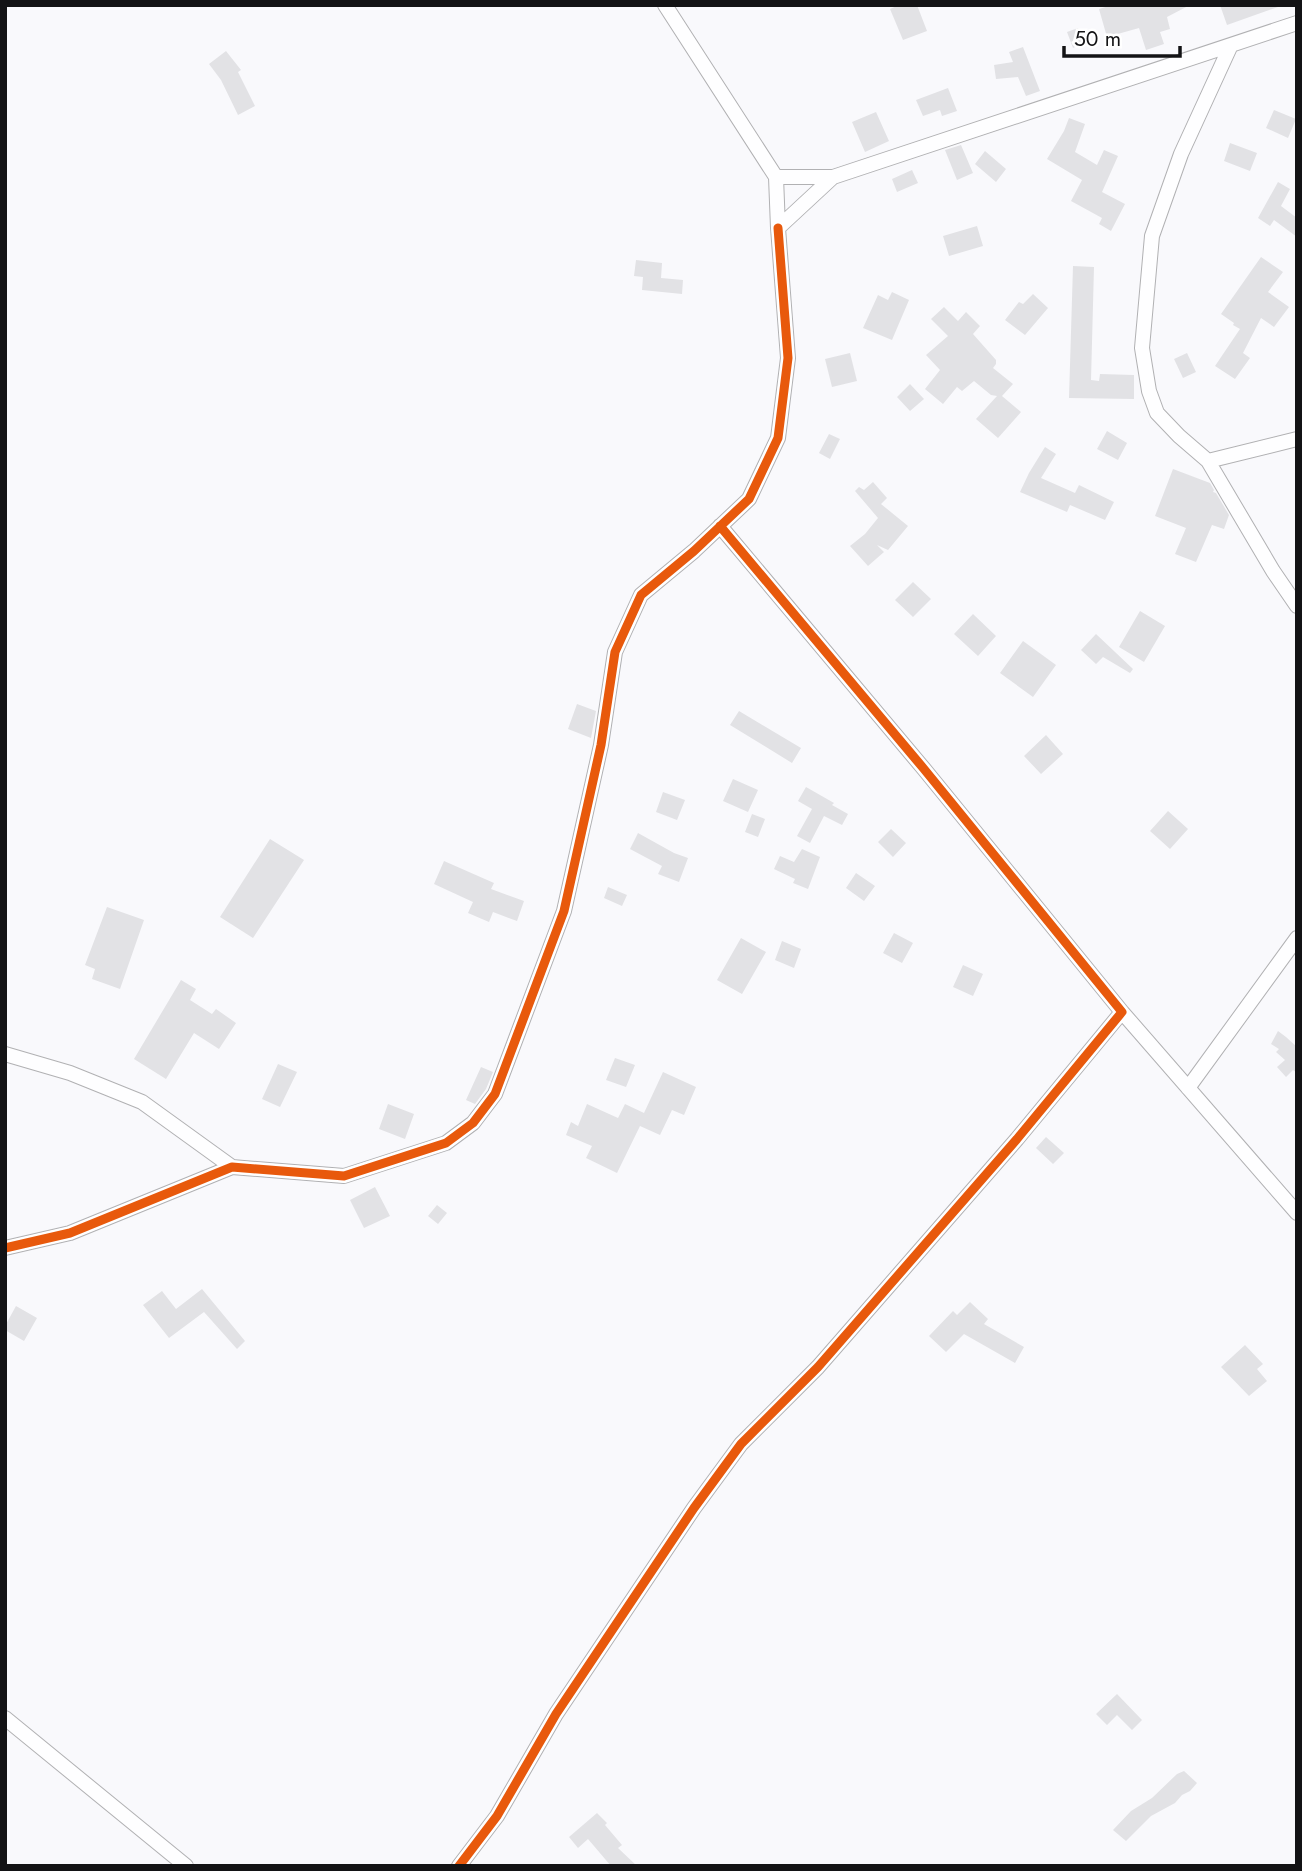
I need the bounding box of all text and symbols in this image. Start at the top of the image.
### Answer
scale bar [1064,14,1180,58]
text: 50 m [1074,24,1121,54]

